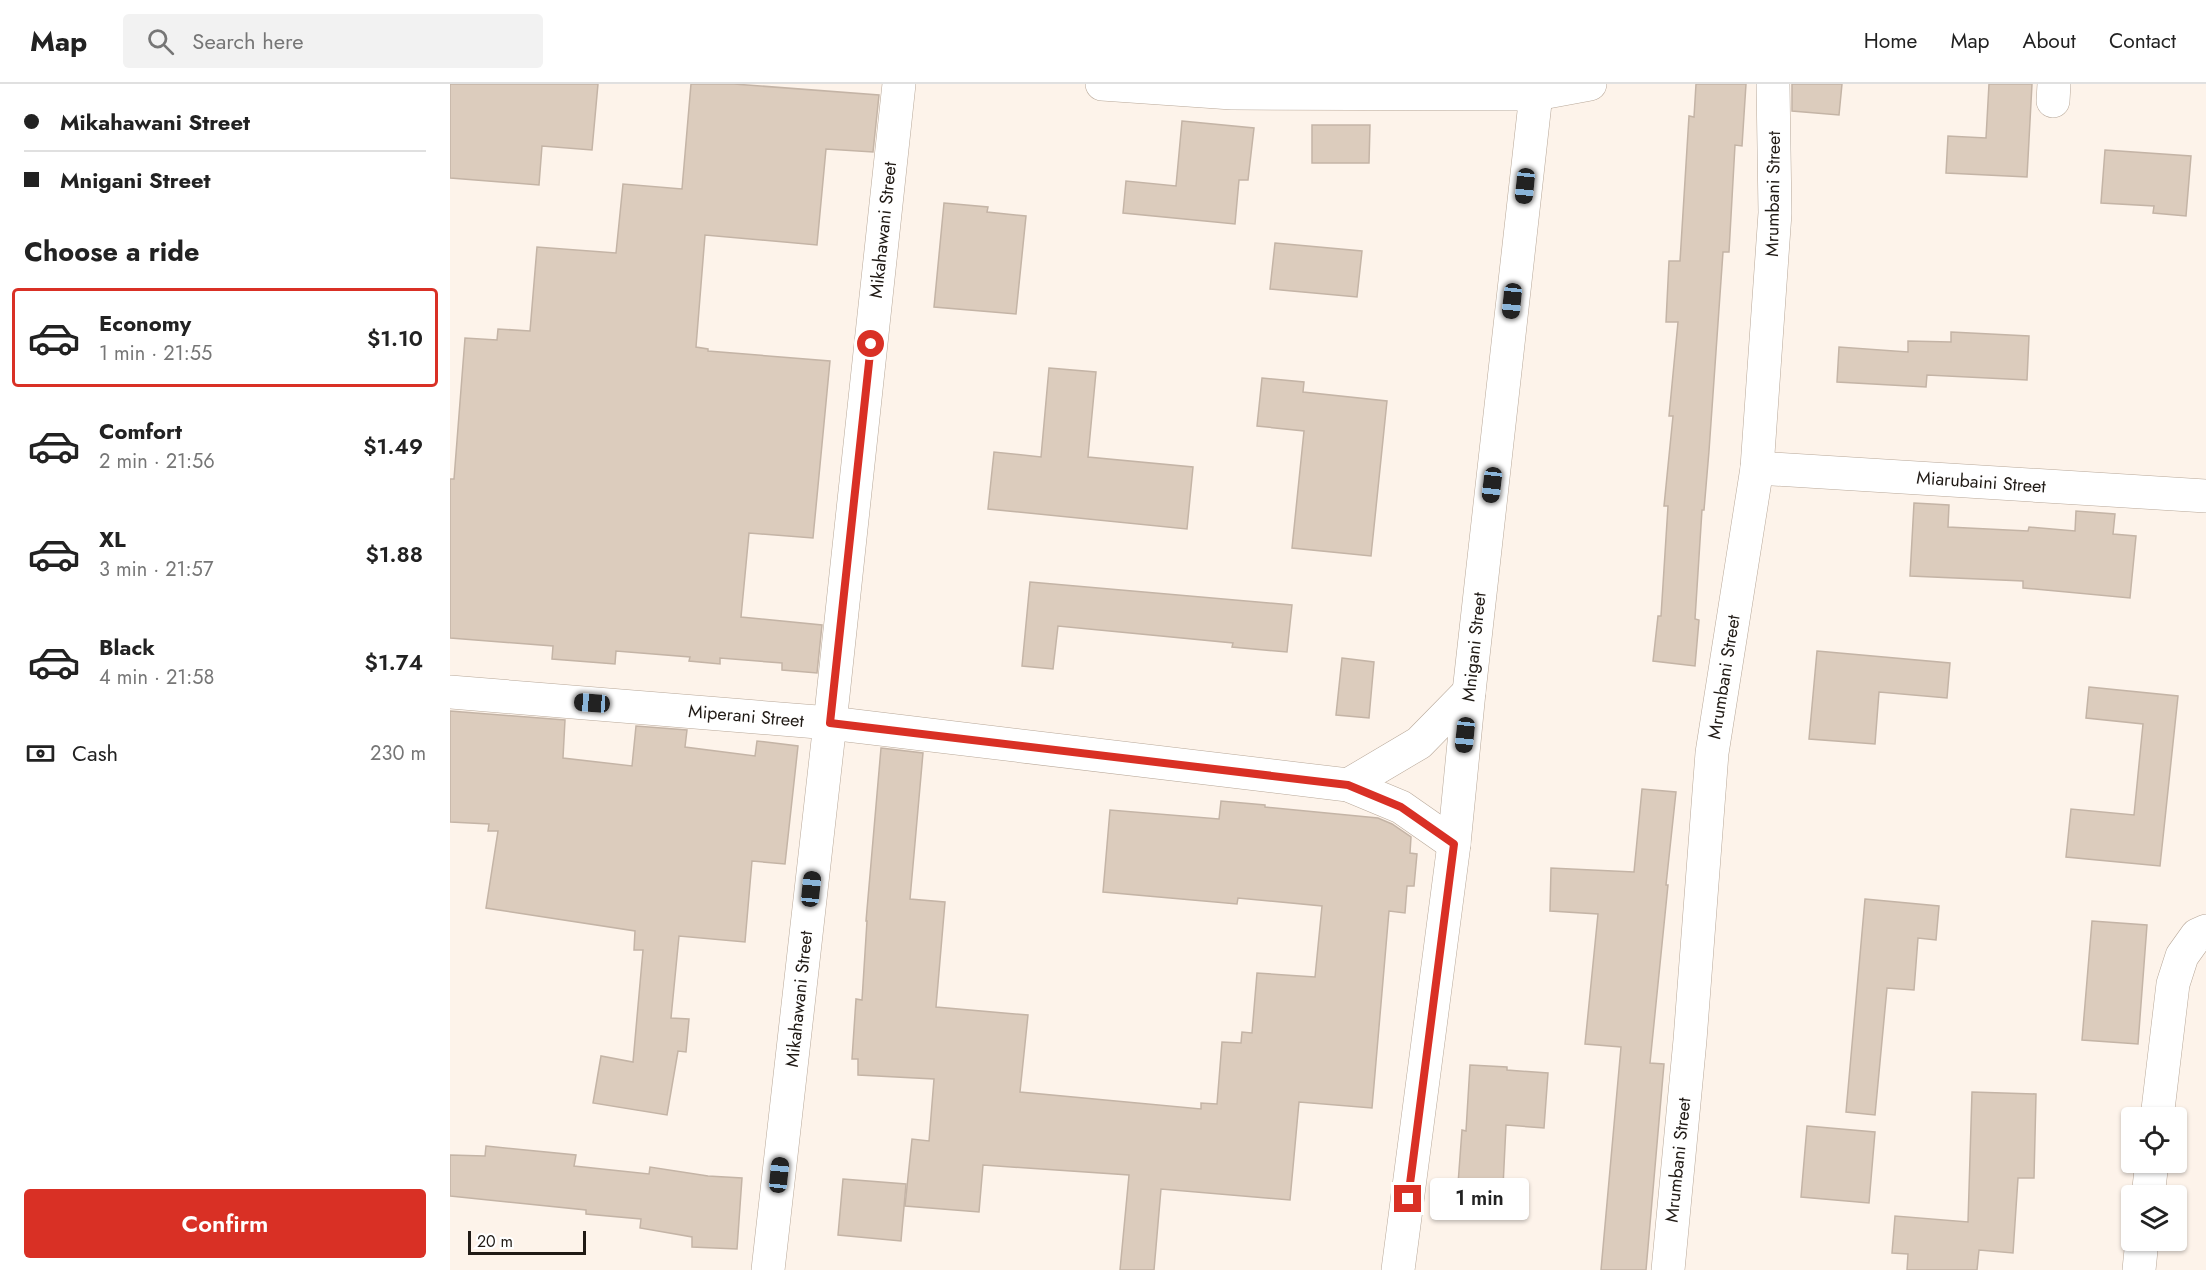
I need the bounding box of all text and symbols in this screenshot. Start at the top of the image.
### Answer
search box [123,14,543,68]
text: Map [30,21,87,62]
icon: search [144,25,177,58]
text: Search here [192,25,304,57]
text: Home [1864,26,1917,56]
text: Map [1950,26,1990,56]
text: About [2023,26,2076,56]
text: Contact [2109,26,2176,56]
text: Mikahawani Street [60,106,250,138]
street label: Mrumbani Street [1759,130,1787,257]
street label: Mikahawani Street [863,160,903,300]
text: Mnigani Street [60,164,211,196]
car [1514,167,1536,205]
text: Choose a ride [24,232,199,271]
car [1501,282,1523,320]
text: Economy [99,307,191,339]
icon: car [27,311,81,365]
text: $1.10 [367,322,423,354]
route start [857,330,884,357]
text: 1 min · 21:55 [99,339,212,368]
text: Comfort [99,415,182,447]
icon: car [27,419,81,473]
text: $1.49 [363,430,423,462]
text: 2 min · 21:56 [99,447,215,476]
street label: Miarubaini Street [1915,465,2047,500]
car [1481,466,1503,504]
text: XL [99,523,126,555]
icon: car [27,527,81,581]
text: $1.88 [365,538,423,570]
text: 3 min · 21:57 [99,555,213,584]
street label: Mnigani Street [1455,590,1493,703]
street label: Mrumbani Street [1701,612,1747,741]
text: Black [99,631,155,663]
icon: car [27,635,81,689]
text: $1.74 [365,646,423,678]
text: 4 min · 21:58 [99,663,215,692]
car [573,693,611,713]
street label: Miperani Street [687,698,806,734]
car [1454,716,1476,754]
icon: cash [24,737,57,770]
text: Cash [72,737,118,769]
text: 230 m [370,739,426,768]
car [800,870,822,908]
street label: Mikahawani Street [779,929,819,1069]
street label: Mrumbani Street [1659,1095,1698,1224]
map controls [2121,1107,2187,1251]
button: locate [2121,1107,2187,1173]
car [768,1156,790,1194]
callout: 1 min [1429,1178,1528,1220]
text: 1 min [1455,1184,1504,1213]
route end [1394,1185,1421,1212]
button: layers [2121,1185,2187,1251]
button: Confirm [24,1189,426,1258]
scale bar [468,1228,586,1256]
text: 20 m [477,1230,513,1253]

